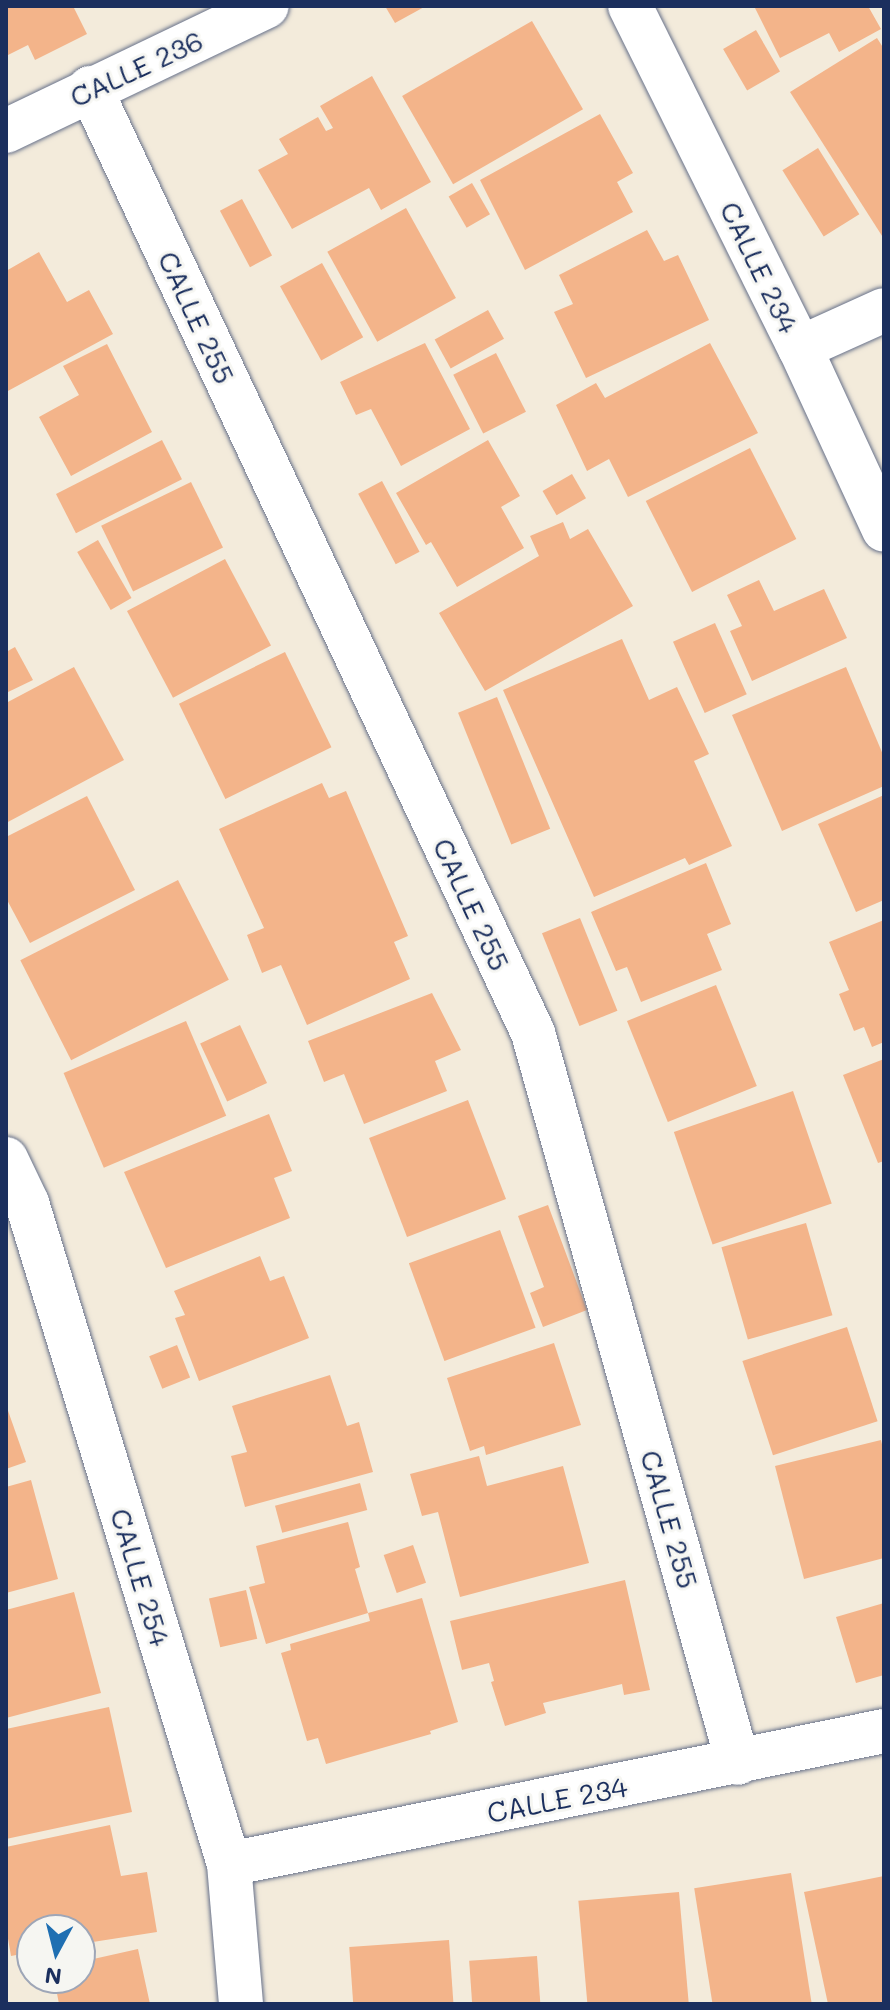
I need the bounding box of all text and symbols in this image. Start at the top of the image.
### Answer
street label: CALLE 236 [64,23,208,113]
street label: CALLE 234 [714,196,806,338]
street label: CALLE 255 [152,246,242,388]
street label: CALLE 255 [427,833,517,975]
street label: CALLE 255 [634,1446,706,1592]
street label: CALLE 254 [104,1504,178,1650]
street label: CALLE 234 [484,1769,630,1829]
north arrow [16,1914,96,1994]
text: N [43,1961,63,1992]

